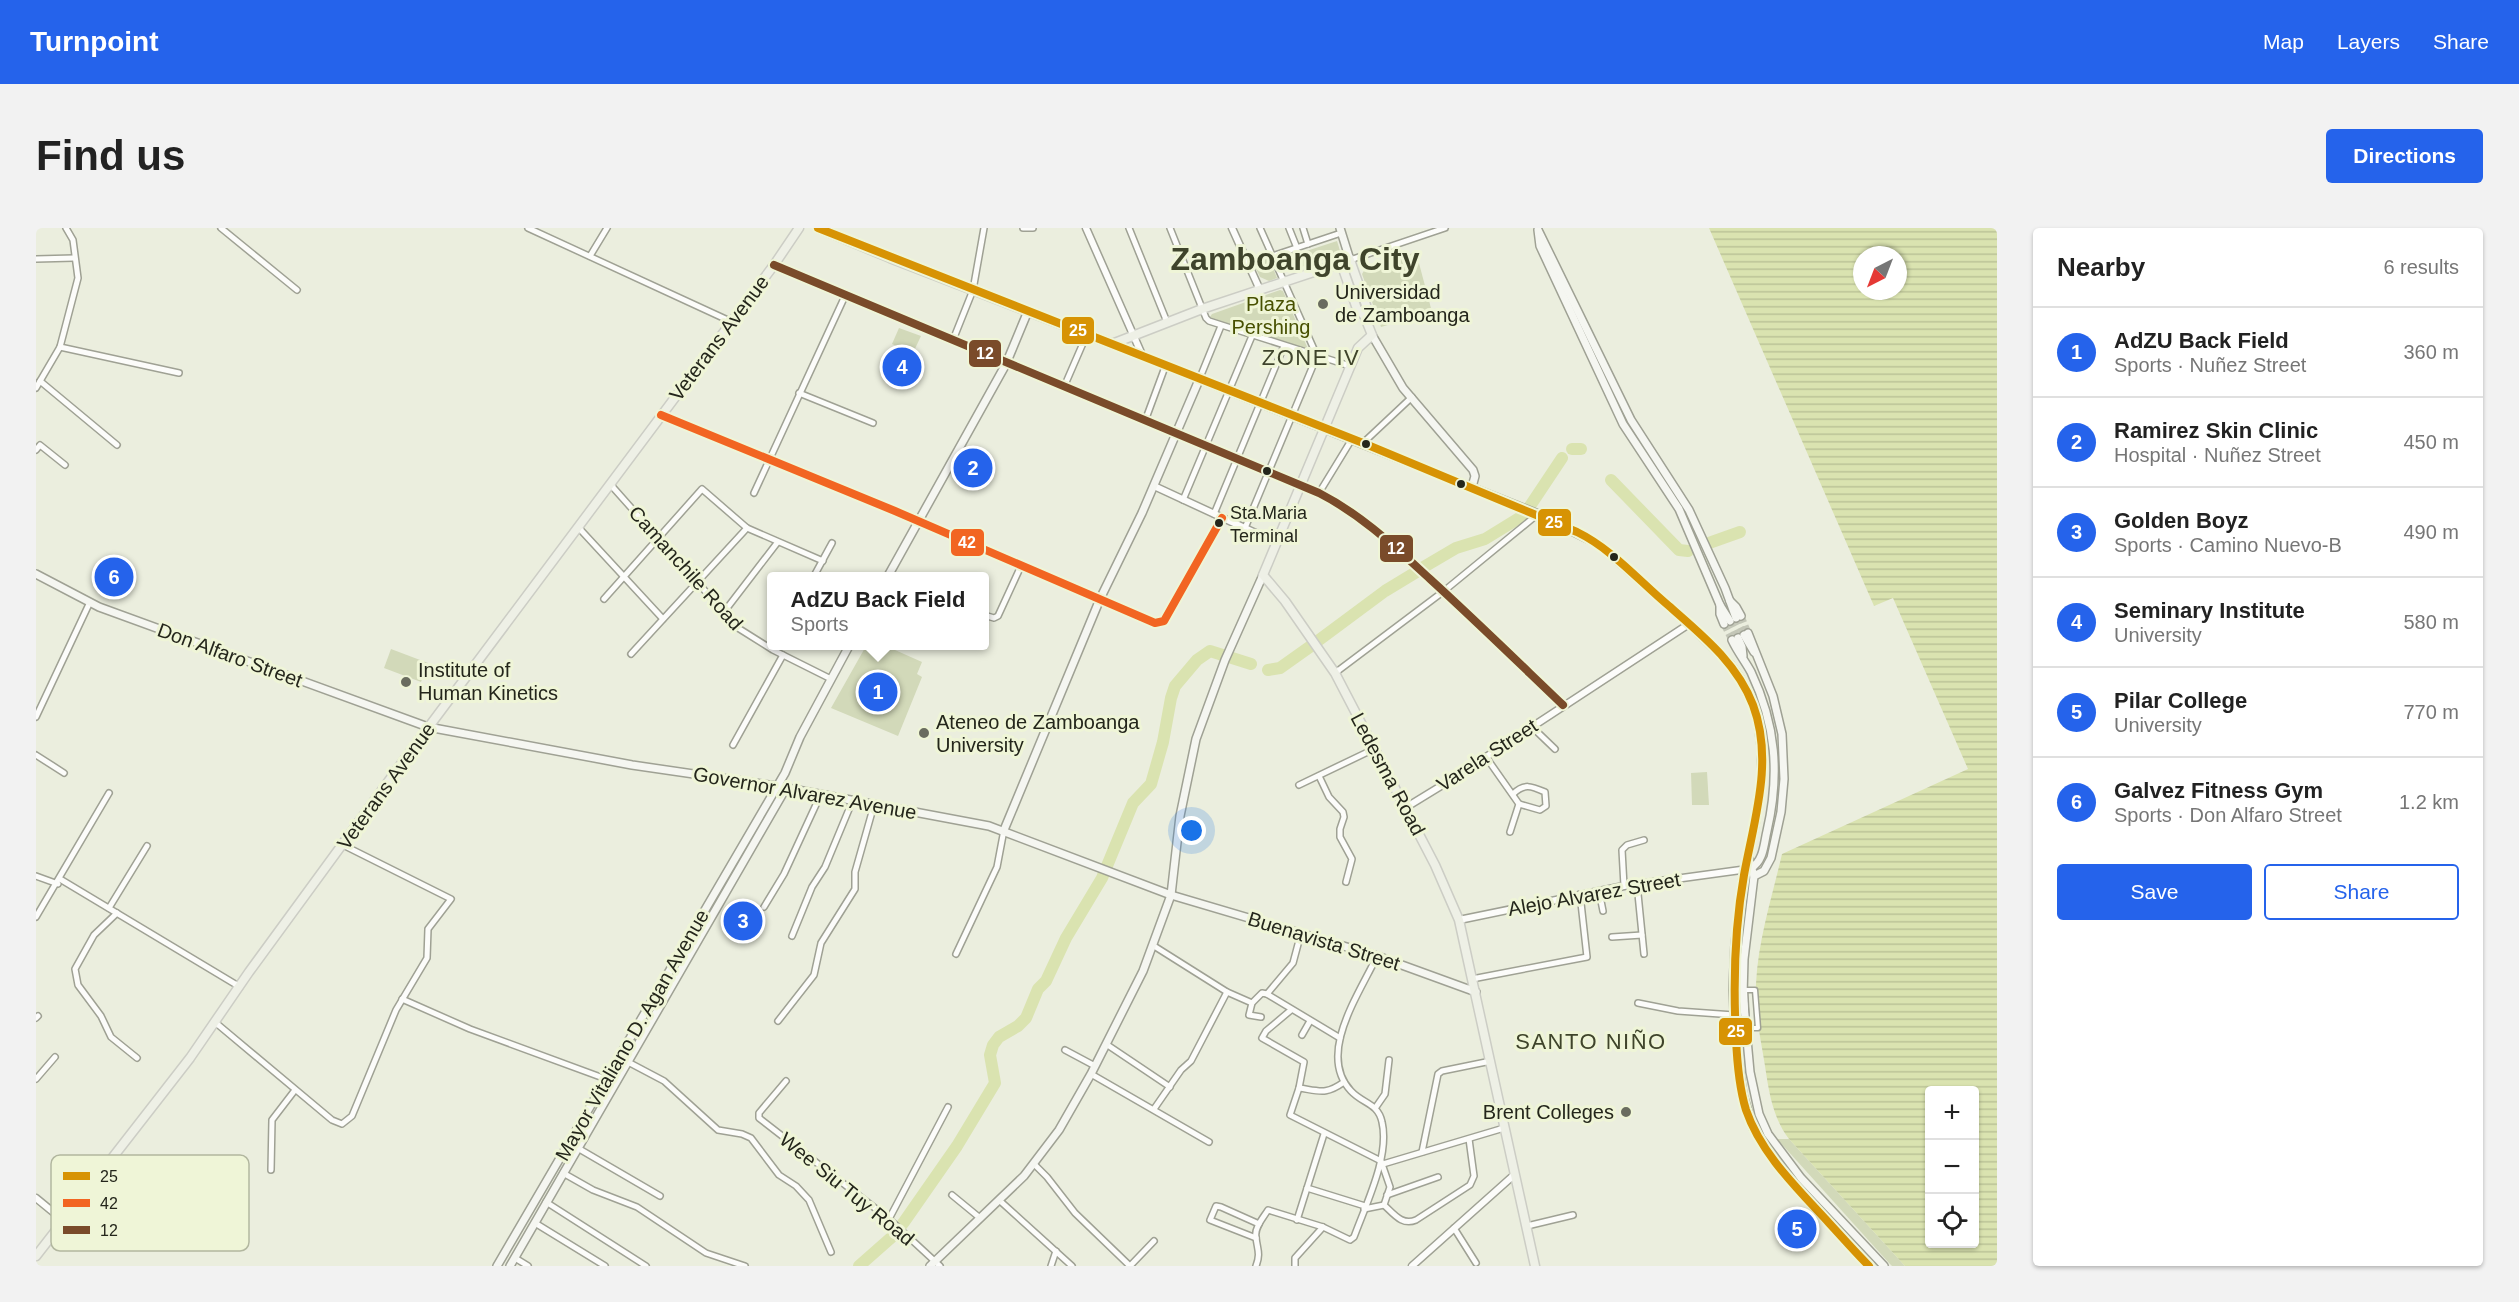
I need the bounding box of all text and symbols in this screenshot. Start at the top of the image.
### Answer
text: Turnpoint [30,26,159,57]
text: Map [2263,30,2304,53]
text: Layers [2337,30,2400,53]
text: Share [2433,30,2489,53]
button: Directions [2326,129,2483,183]
text: Find us [36,132,185,179]
district label: Zamboanga City [1171,241,1420,277]
north arrow [1853,246,1907,300]
text: Nearby [2057,252,2145,282]
text: 6 results [2383,256,2459,278]
street label: Veterans Avenue [665,271,773,405]
place label: Universidad de Zamboanga [1335,281,1470,326]
park label: Plaza Pershing [1232,293,1310,338]
marker: Universidad de Zamboanga [1316,297,1330,311]
line badge: 25 [1061,316,1095,345]
text: 25 [1069,322,1087,339]
text: AdZU Back Field [2114,328,2289,353]
line badge: 12 [968,339,1002,368]
text: 1 [2071,341,2082,363]
text: 360 m [2403,341,2459,363]
pin: 4 [882,344,922,390]
text: 12 [976,345,994,362]
district label: ZONE IV [1262,345,1360,370]
text: Sports · Nuñez Street [2114,354,2306,376]
text: Ramirez Skin Clinic [2114,418,2318,443]
text: 2 [2071,431,2082,453]
text: 450 m [2403,431,2459,453]
unlabelled marker [1360,438,1372,450]
text: Hospital · Nuñez Street [2114,444,2321,466]
pin: 2 [954,446,992,490]
unlabelled marker [1261,465,1273,477]
unlabelled marker [1455,478,1467,490]
street label: Camanchile Road [625,502,747,634]
place label: Sta.Maria Terminal [1230,503,1308,546]
line badge: 25 [1537,508,1572,537]
text: Golden Boyz [2114,508,2248,533]
text: 25 [1545,514,1563,531]
marker: Sta.Maria Terminal [1213,517,1225,529]
text: 3 [2071,521,2082,543]
text: 490 m [2403,521,2459,543]
line badge: 42 [950,528,985,557]
text: 42 [958,534,976,551]
line badge: 12 [1379,534,1414,563]
text: Sports · Camino Nuevo-B [2114,534,2342,556]
text: 12 [1387,540,1405,557]
unlabelled marker [1608,551,1620,563]
pin: 6 [94,554,134,600]
popup [767,572,989,650]
text: AdZU Back Field [791,587,965,612]
text: Seminary Institute [2114,598,2305,623]
text: 4 [2071,611,2082,633]
text: 580 m [2403,611,2459,633]
text: Sports [791,613,848,635]
street label: Don Alfaro Street [155,619,306,692]
text: University [2114,624,2202,646]
place label: Institute of Human Kinetics [418,659,558,704]
pin: 1 [858,670,898,714]
marker: Institute of Human Kinetics [399,675,413,689]
text: Pilar College [2114,688,2247,713]
text: 5 [2071,701,2082,723]
text: 770 m [2403,701,2459,723]
street label: Ledesma Road [1346,709,1430,839]
place label: Ateneo de Zamboanga University [936,711,1140,756]
street label: Varela Street [1433,714,1542,796]
text: University [2114,714,2202,736]
street label: Veterans Avenue [333,719,439,853]
marker: Ateneo de Zamboanga University [917,726,931,740]
street label: Governor Alvarez Avenue [692,763,918,823]
text: Galvez Fitness Gym [2114,778,2323,803]
text: 6 [2071,791,2082,813]
text: 1.2 km [2399,791,2459,813]
text: Sports · Don Alfaro Street [2114,804,2342,826]
your location [1177,816,1206,845]
button: Save [2057,864,2252,920]
button: Share [2264,864,2459,920]
street label: Alejo Alvarez Street [1506,868,1682,920]
pin: 3 [724,898,762,944]
street label: Mayor Vitaliano D. Agan Avenue [551,906,713,1164]
street label: Buenavista Street [1245,907,1403,975]
line badge: 25 [1718,1017,1753,1046]
text: 25 [1727,1023,1745,1040]
district label: SANTO NIÑO [1515,1029,1667,1054]
map controls [1925,1086,1979,1248]
button: + [1925,1086,1979,1140]
place label: Brent Colleges [1483,1101,1614,1123]
marker: Brent Colleges [1619,1105,1633,1119]
street label: Wee Siu Tuy Road [775,1128,919,1250]
button: − [1925,1140,1979,1194]
legend [51,1155,249,1251]
text: 25 [100,1168,118,1185]
button: locate [1925,1194,1979,1248]
text: 42 [100,1195,118,1212]
pin: 5 [1778,1206,1816,1252]
text: 12 [100,1222,118,1239]

